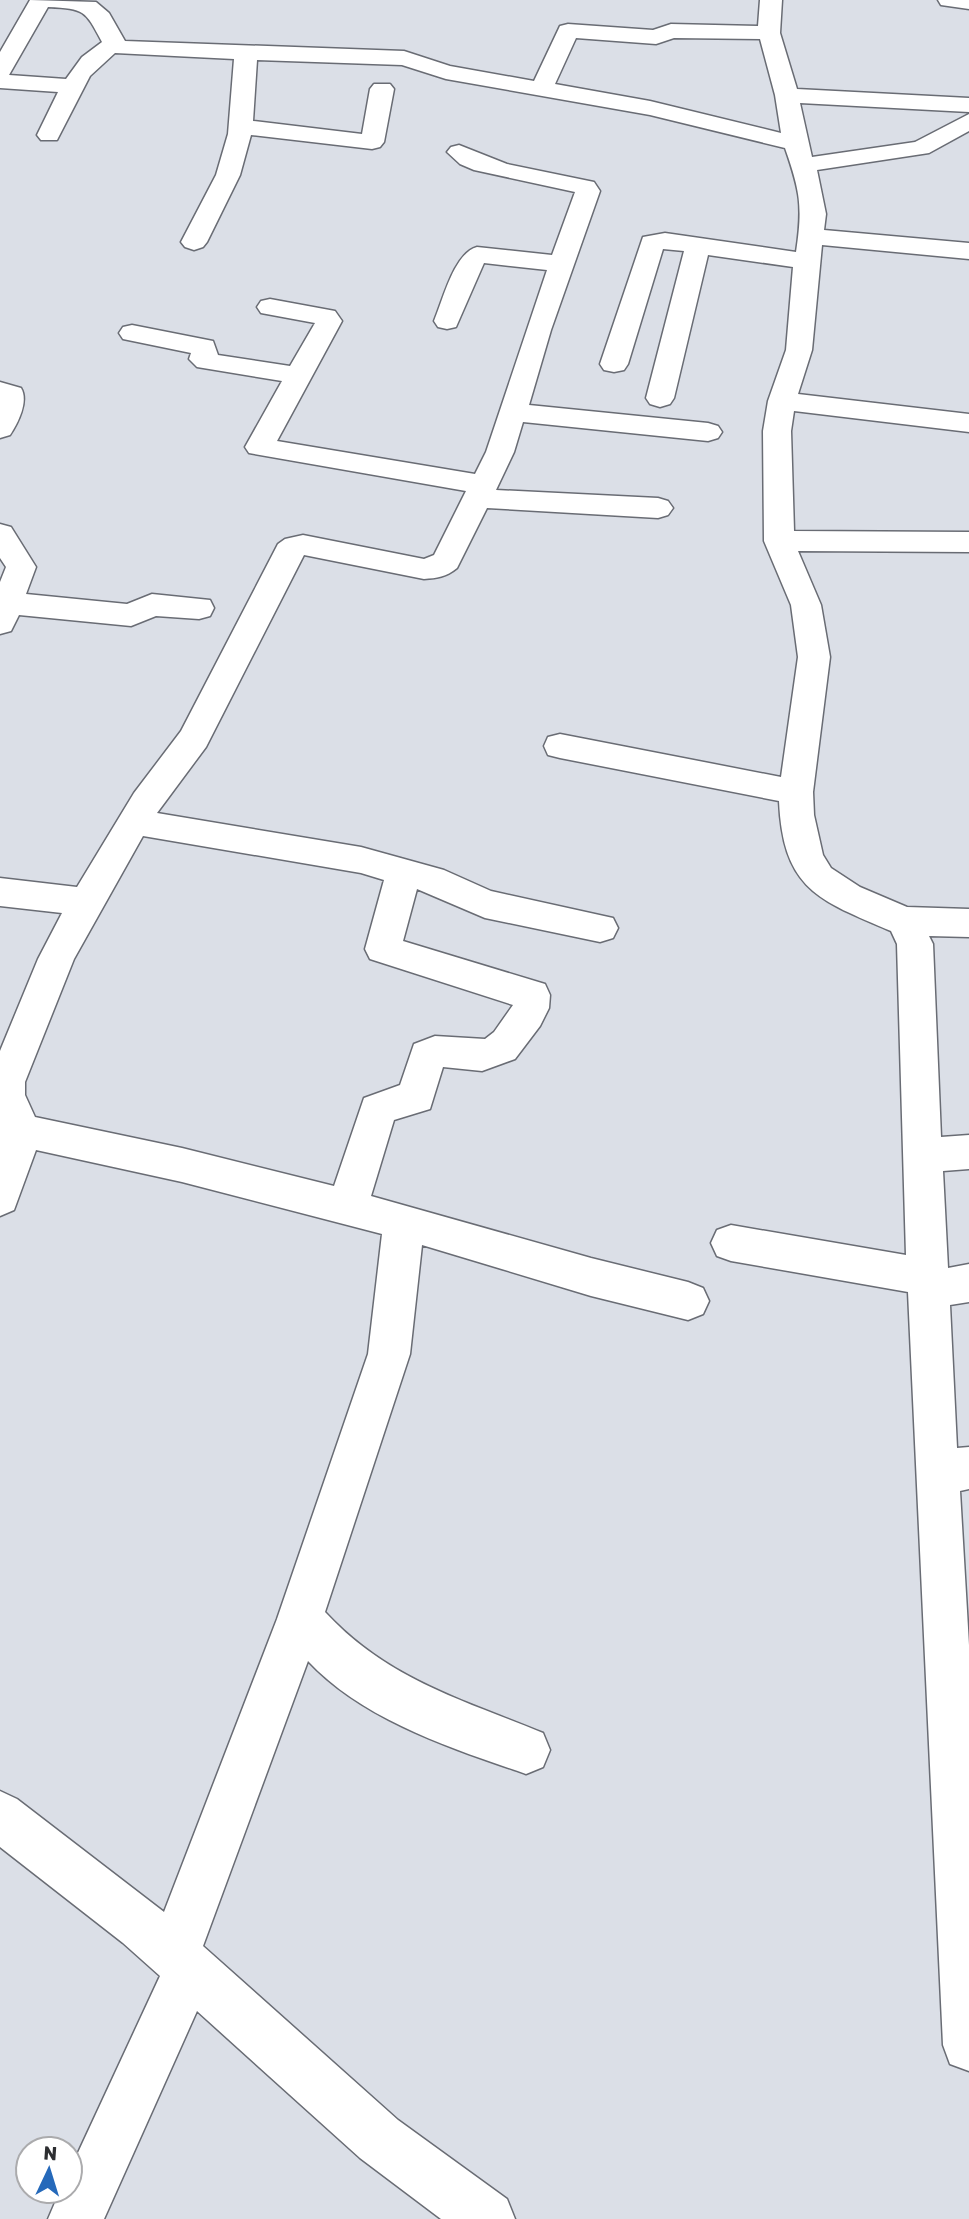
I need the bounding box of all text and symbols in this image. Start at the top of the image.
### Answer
north arrow [14,2135,84,2205]
text: N [43,2142,58,2165]

